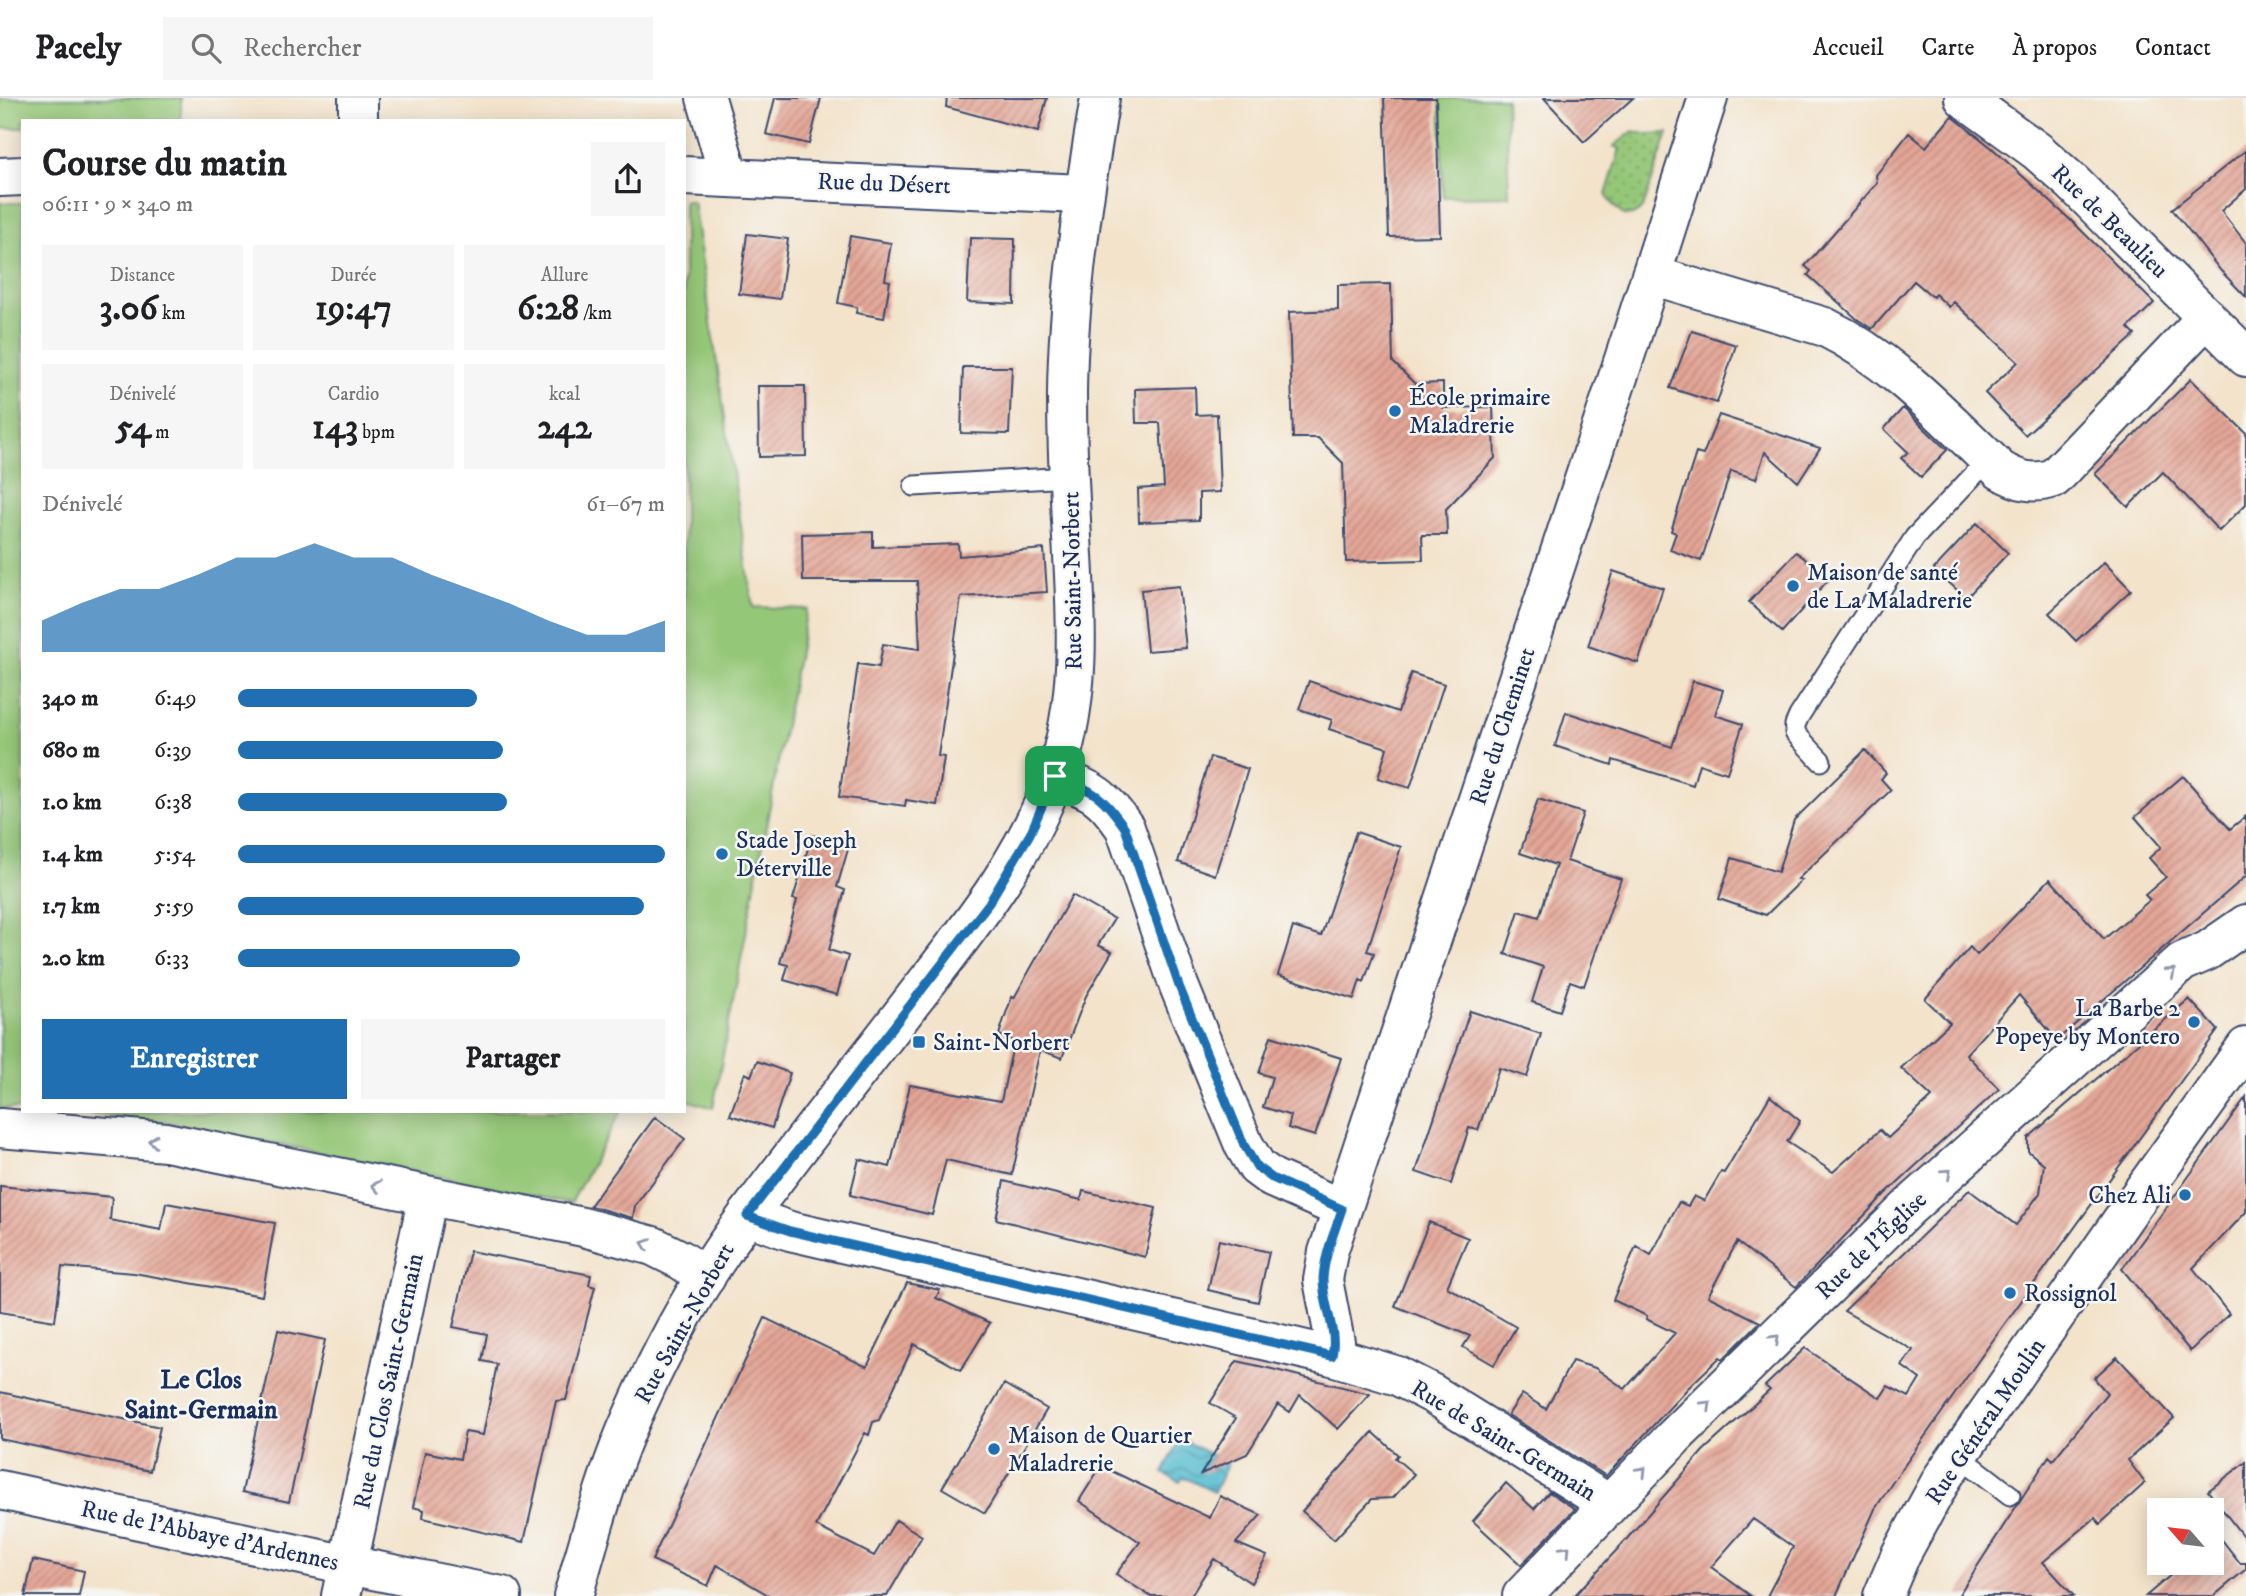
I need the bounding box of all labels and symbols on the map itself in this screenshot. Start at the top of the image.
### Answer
street label: Rue de Beaulieu [2044,158,2174,285]
street label: Rue du Désert [817,167,952,201]
place label: École primaire Maladrerie [1409,383,1551,441]
marker: École primaire Maladrerie [1387,403,1403,419]
street label: Rue Saint-Norbert [1056,491,1090,671]
place label: Maison de santé de La Maladrerie [1807,558,1972,616]
marker: Maison de santé de La Maladrerie [1785,578,1801,594]
street label: Rue du Cheminet [1463,643,1543,809]
pin [1025,746,1085,806]
place label: Stade Joseph Déterville [736,826,857,884]
marker: Stade Joseph Déterville [714,846,730,862]
one-way arrow [2163,968,2176,980]
place label: La Barbe 2 Popeye by Montero [1995,994,2180,1052]
marker: La Barbe 2 Popeye by Montero [2186,1014,2202,1030]
place label: Saint-Norbert [933,1028,1070,1058]
marker: Saint-Norbert [911,1034,927,1050]
one-way arrow [148,1134,159,1149]
one-way arrow [1939,1169,1952,1181]
one-way arrow [370,1179,382,1194]
place label: Chez Ali [2088,1181,2171,1211]
street label: Rue de l'Église [1810,1185,1934,1306]
marker: Chez Ali [2177,1187,2193,1203]
street label: Rue Saint-Norbert [628,1238,742,1409]
one-way arrow [641,1239,653,1253]
street label: Rue du Clos Saint-Germain [347,1250,431,1512]
place label: Rossignol [2024,1279,2117,1309]
marker: Rossignol [2002,1285,2018,1301]
street label: Rue Général Moulin [1919,1332,2053,1510]
one-way arrow [1766,1334,1779,1347]
district label: Le Clos Saint-Germain [124,1364,278,1427]
street label: Rue de Saint-Germain [1405,1374,1602,1508]
one-way arrow [1699,1401,1711,1413]
place label: Maison de Quartier Maladrerie [1008,1421,1192,1479]
marker: Maison de Quartier Maladrerie [986,1441,1002,1457]
one-way arrow [1633,1466,1646,1479]
street label: Rue de l'Abbaye d'Ardennes [78,1494,341,1578]
north arrow [2147,1498,2224,1575]
one-way arrow [1557,1545,1570,1558]

